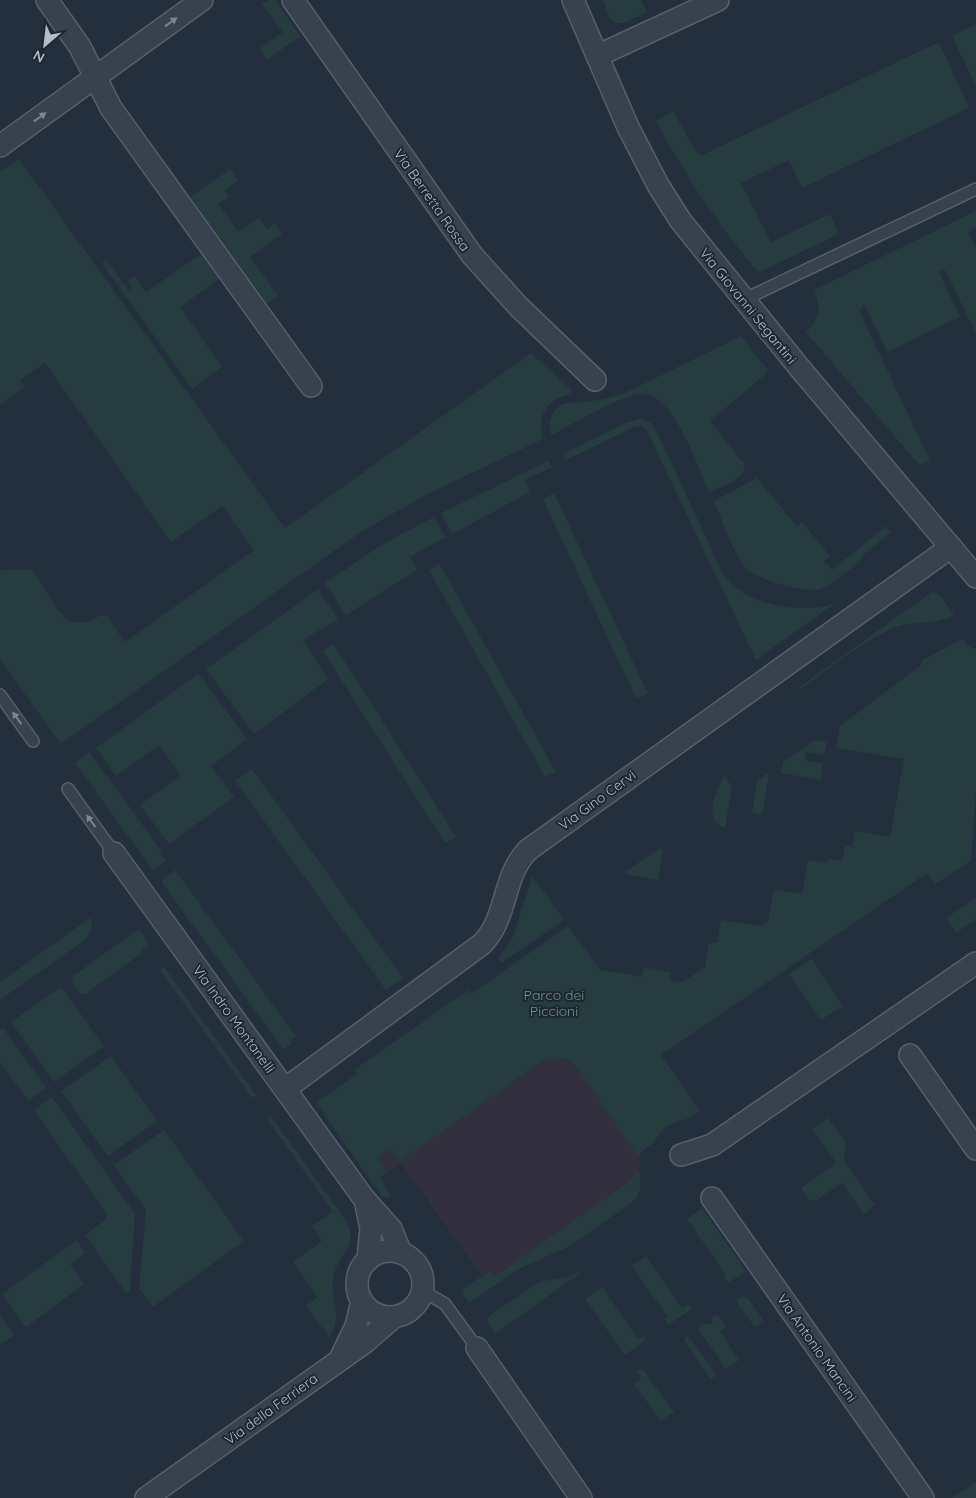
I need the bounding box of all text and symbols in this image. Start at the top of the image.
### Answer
one-way arrow [164,17,178,27]
north arrow [20,20,70,70]
text: N [30,46,48,67]
one-way arrow [33,112,46,122]
street label: Via Berretta Rossa [390,145,474,255]
street label: Via Giovanni Segantini [696,244,800,368]
one-way arrow [12,711,22,725]
street label: Via Gino Cervi [555,766,639,834]
one-way arrow [86,814,96,827]
street label: Via Indro Montanelli [189,962,279,1076]
park label: Parco dei Piccioni [524,986,584,1020]
street label: Via Antonio Mancini [773,1291,861,1405]
street label: Via della Ferriera [221,1369,321,1449]

